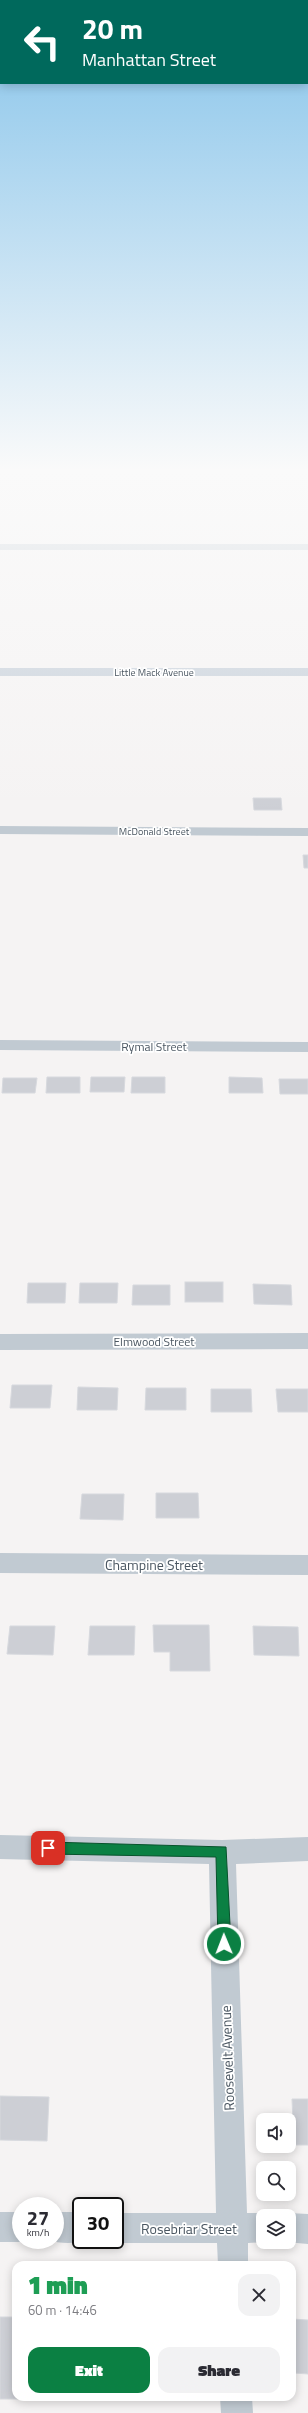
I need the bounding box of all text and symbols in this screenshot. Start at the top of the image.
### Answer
text: 20 m [82,7,143,50]
icon: left [16,16,68,68]
text: Manhattan Street [82,46,216,73]
street label: Little Mack Avenue [114,665,194,680]
street label: McDonald Street [119,824,190,839]
street label: Rymal Street [121,1037,188,1056]
street label: Elmwood Street [113,1332,195,1351]
street label: Champine Street [105,1554,203,1575]
pin [31,1831,65,1865]
icon: arrive [37,1837,59,1859]
position arrow [203,1923,245,1965]
street label: Roosevelt Avenue [215,2005,239,2111]
map controls [256,2113,296,2249]
button: sound [256,2113,296,2153]
button: search [256,2161,296,2201]
speed limit sign: 30 [72,2197,124,2249]
text: 27 [27,2202,49,2233]
button: layers [256,2209,296,2249]
street label: Rosebriar Street [141,2218,237,2239]
text: km/h [27,2225,49,2240]
text: 1 min [28,2267,88,2303]
button: close [238,2274,280,2316]
text: 60 m · 14:46 [28,2300,97,2320]
button: Exit [28,2347,150,2393]
button: Share [158,2347,280,2393]

